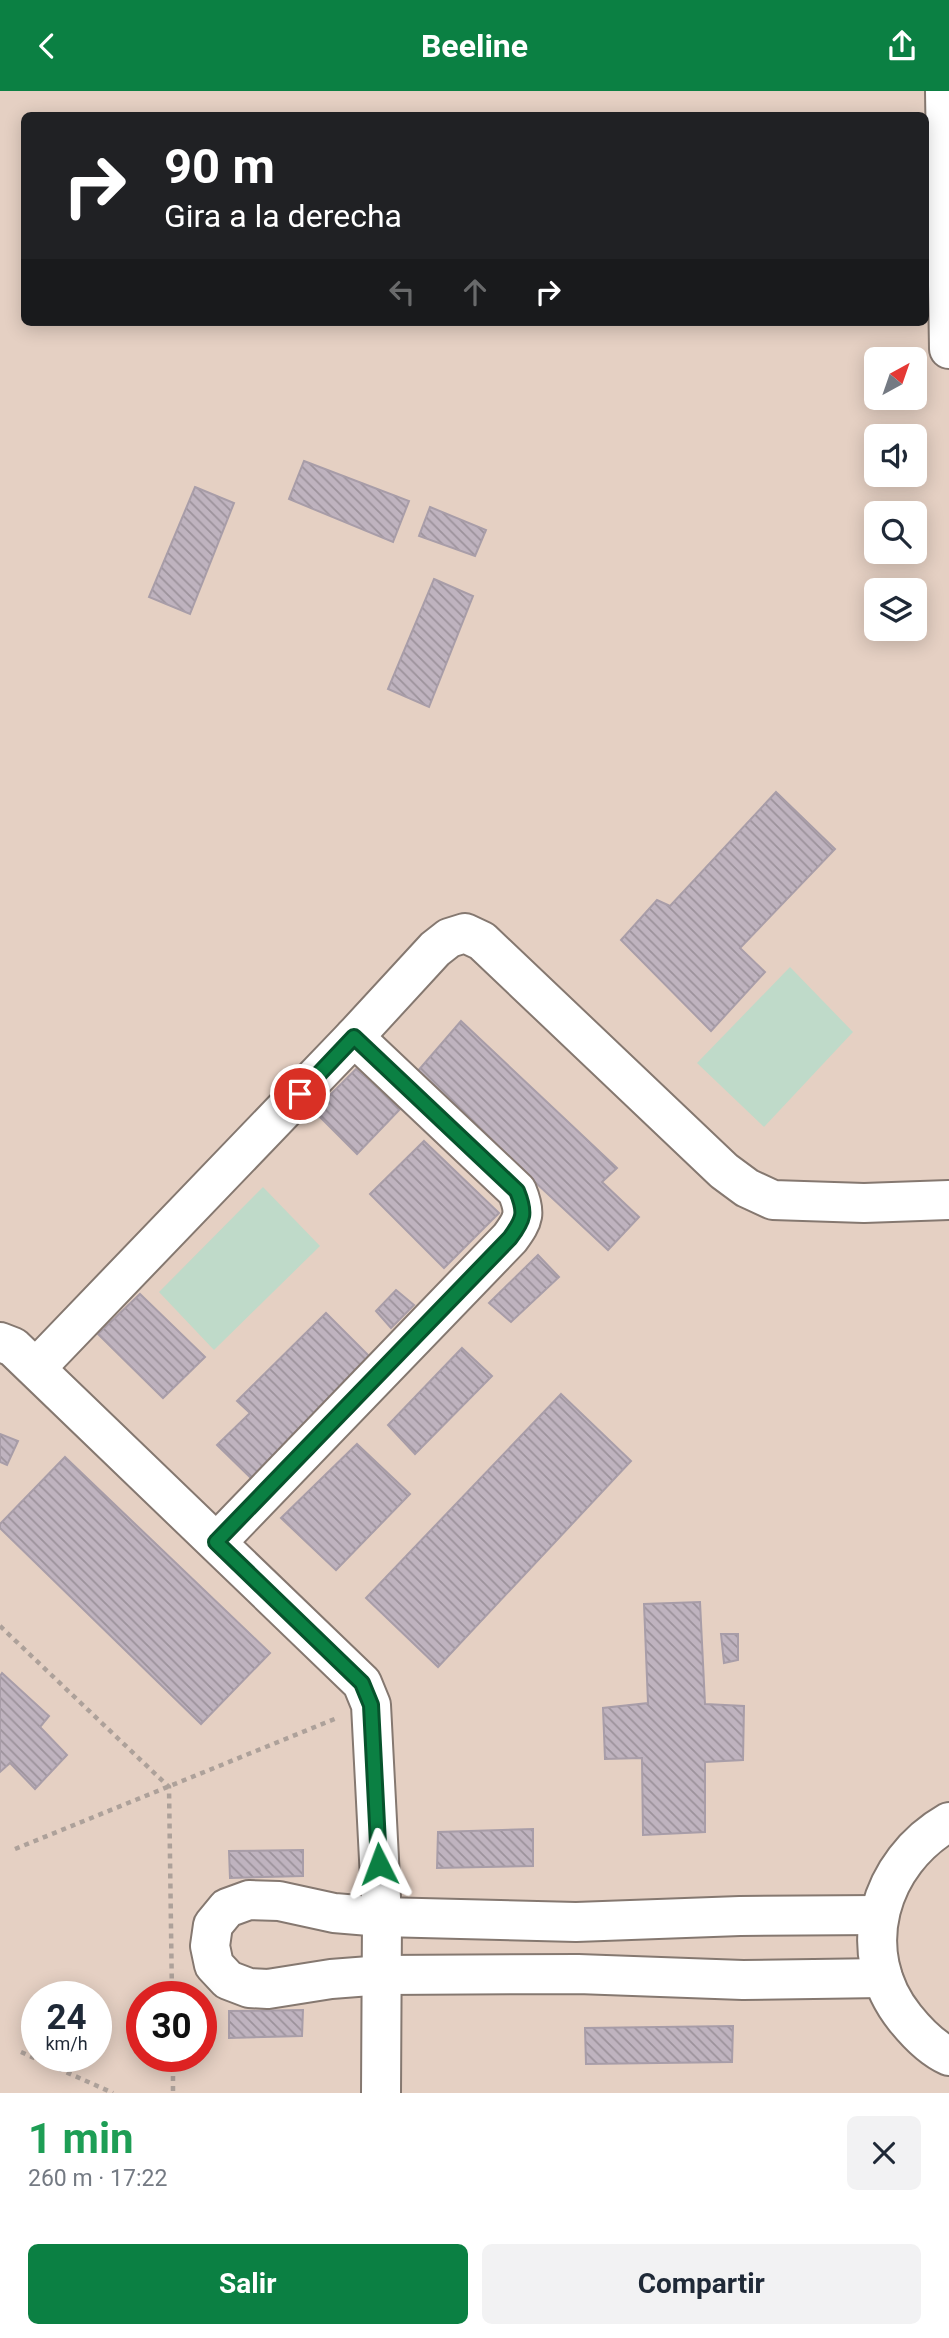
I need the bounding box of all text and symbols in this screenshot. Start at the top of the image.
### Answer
icon: back [28,27,66,65]
text: Beeline [421,27,528,65]
icon: share [883,27,921,65]
text: 90 m [164,138,275,195]
icon: right [49,140,140,231]
text: Gira a la derecha [164,197,402,235]
icon: left [383,273,421,311]
icon: ahead [456,273,494,311]
icon: right [529,273,567,311]
north arrow [864,347,928,409]
map controls [864,347,927,641]
button: sound [864,424,927,487]
button: search [864,501,927,564]
button: layers [864,578,927,641]
pin [270,1064,330,1124]
icon: arrive [281,1075,319,1113]
position arrow [342,1827,416,1901]
speed limit sign: 30 [126,1981,217,2072]
text: 24 [46,1997,87,2038]
text: km/h [45,2033,88,2054]
text: 1 min [28,2114,134,2163]
button: close [847,2116,921,2190]
text: 260 m · 17:22 [28,2165,167,2192]
button: Salir [28,2244,468,2324]
button: Compartir [482,2244,921,2324]

